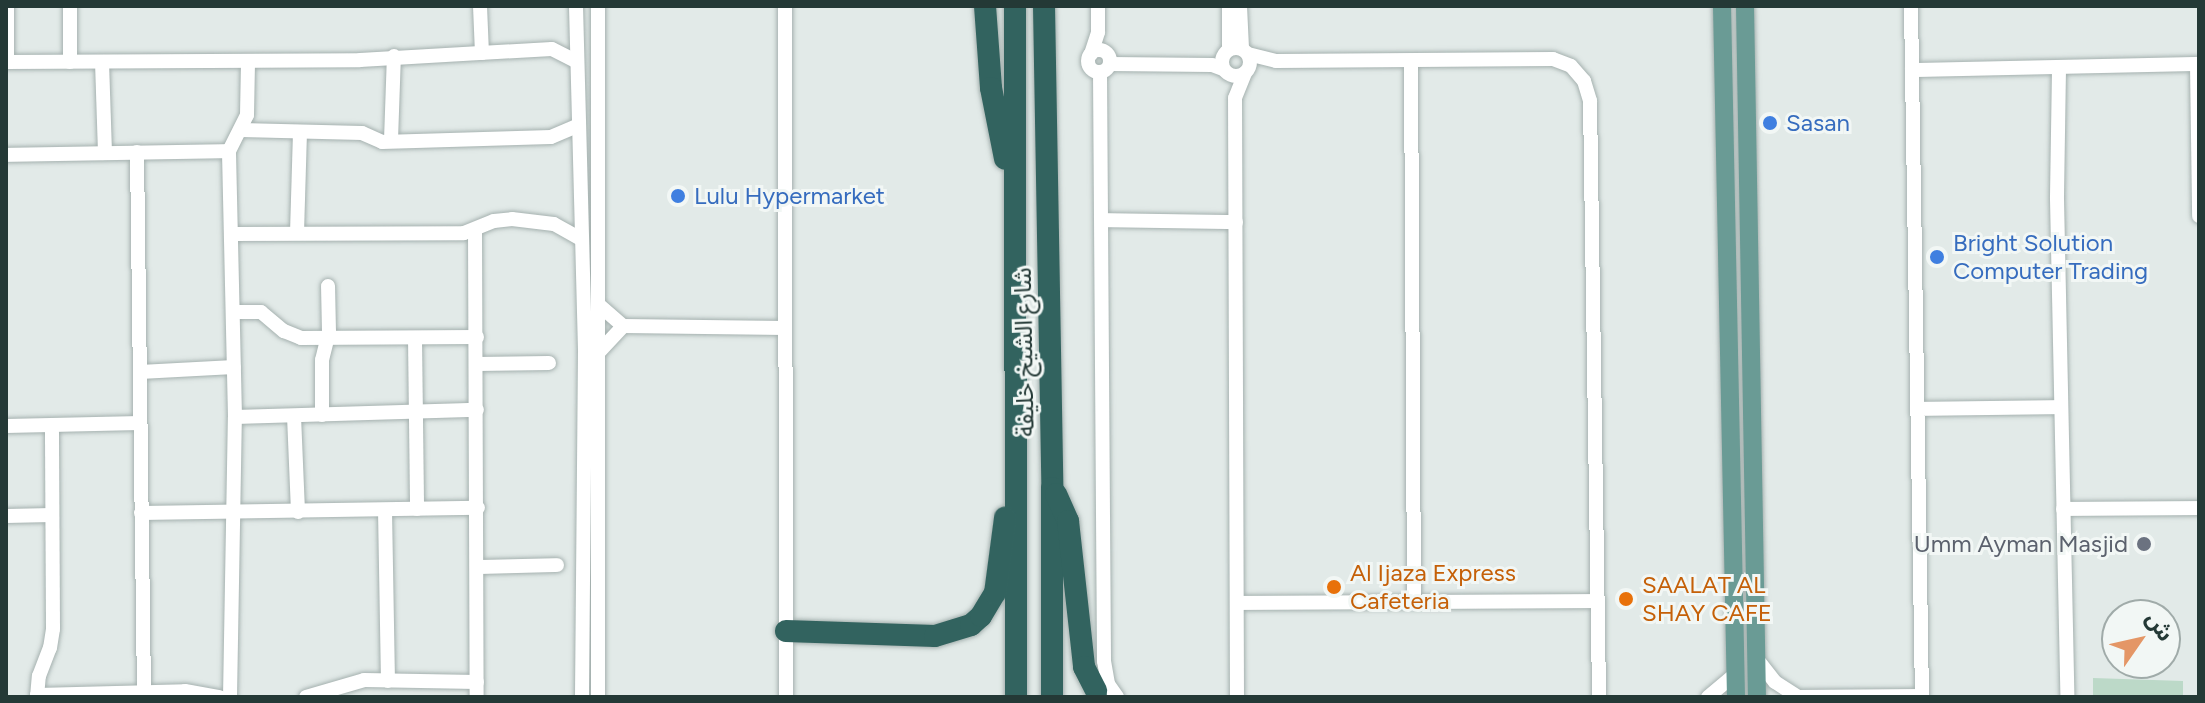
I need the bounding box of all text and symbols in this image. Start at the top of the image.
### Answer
place label: Sasan [1786,109,1850,137]
marker: Sasan [1761,114,1779,132]
place label: Lulu Hypermarket [694,182,885,210]
marker: Lulu Hypermarket [669,187,687,205]
place label: Bright Solution Computer Trading [1953,229,2148,285]
marker: Bright Solution Computer Trading [1928,248,1946,266]
street label: شارع الشيخ خليفة [1008,267,1040,437]
place label: Umm Ayman Masjid [1914,530,2128,558]
marker: Umm Ayman Masjid [2135,535,2153,553]
place label: Al Ijaza Express Cafeteria [1350,559,1516,615]
place label: SAALAT AL SHAY CAFE [1642,571,1772,627]
marker: Al Ijaza Express Cafeteria [1325,578,1343,596]
marker: SAALAT AL SHAY CAFE [1617,590,1635,608]
north arrow [2101,599,2181,679]
text: ش [2140,606,2179,646]

